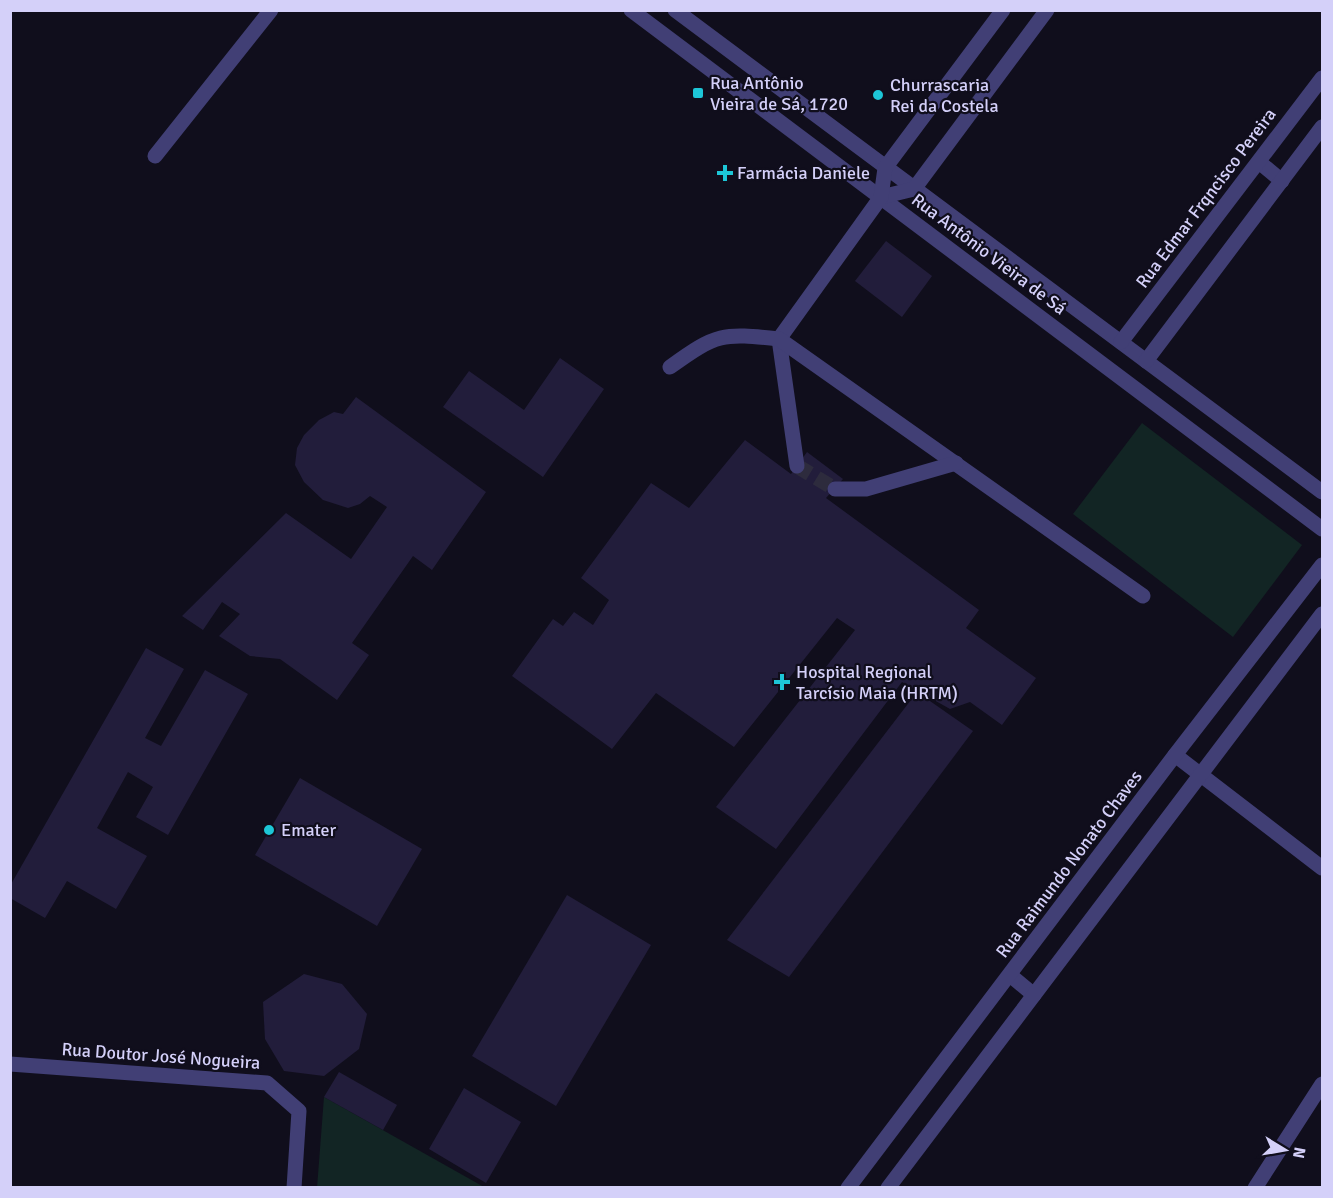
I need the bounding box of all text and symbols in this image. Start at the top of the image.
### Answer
place label: Rua Antônio Vieira de Sá, 1720 [710,72,848,115]
place label: Churrascaria Rei da Costela [890,74,999,117]
marker: Rua Antônio Vieira de Sá, 1720 [691,86,705,100]
marker: Churrascaria Rei da Costela [871,88,885,102]
street label: Rua Edmar Frqncisco Pereira [1131,104,1281,292]
place label: Farmácia Daniele [737,162,870,184]
marker: Farmácia Daniele [718,166,732,180]
street label: Rua Antônio Vieira de Sá [907,189,1071,319]
place label: Hospital Regional Tarcísio Maia (HRTM) [796,661,958,704]
marker: Hospital Regional Tarcísio Maia (HRTM) [773,673,791,691]
street label: Rua Raimundo Nonato Chaves [991,766,1147,962]
place label: Emater [281,819,337,841]
marker: Emater [262,823,276,837]
street label: Rua Doutor José Nogueira [61,1038,261,1074]
north arrow [1255,1120,1315,1180]
text: N [1288,1145,1310,1160]

